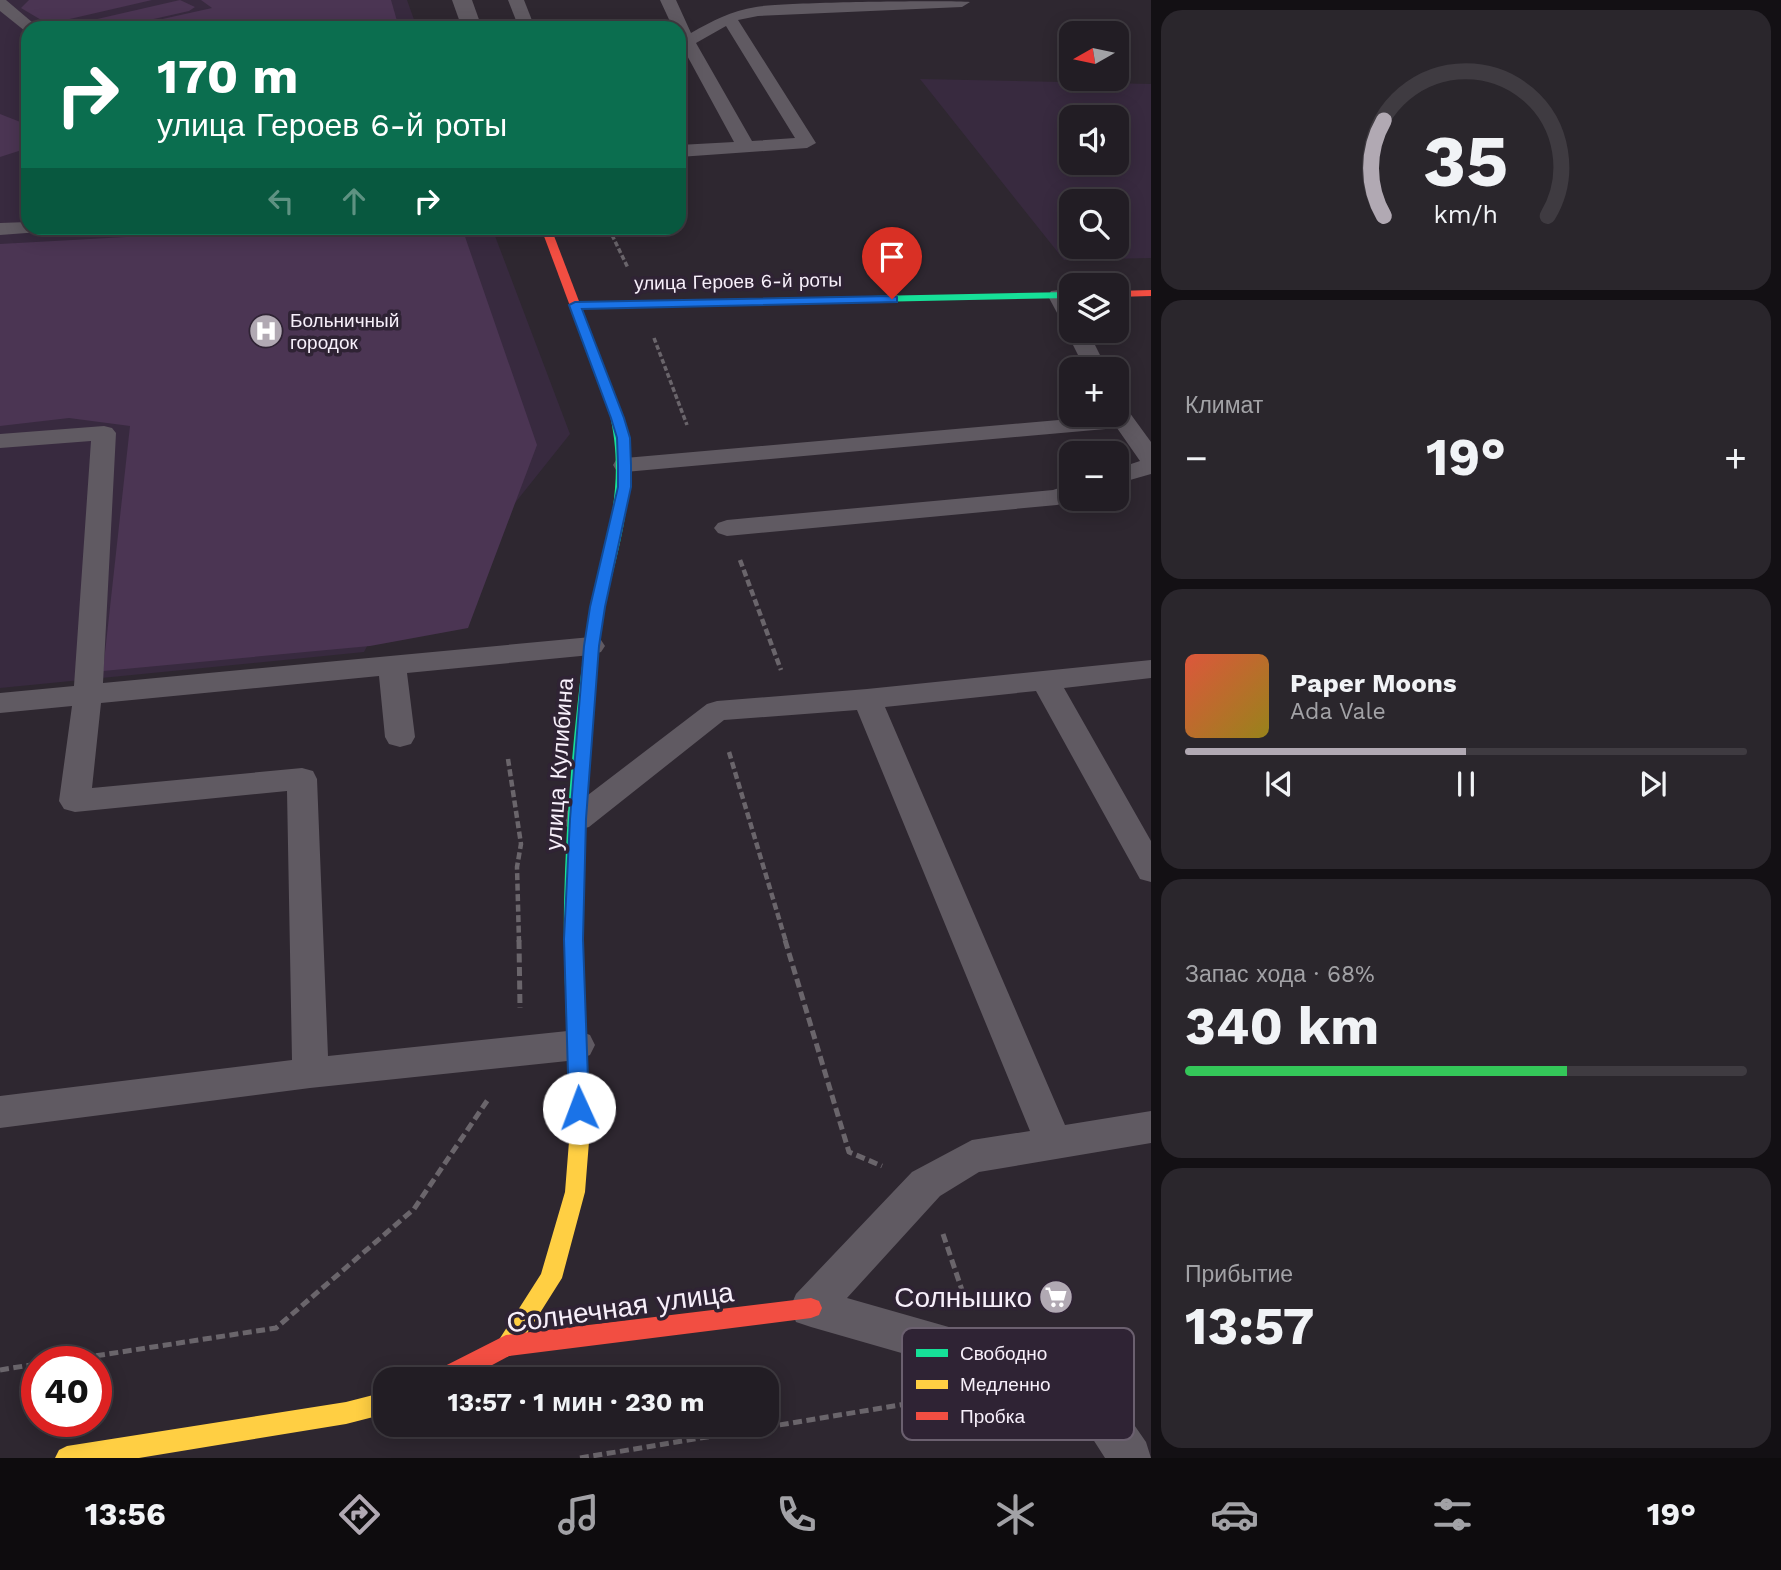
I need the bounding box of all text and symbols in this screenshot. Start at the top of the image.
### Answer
north arrow [1059,21,1129,91]
map controls [1059,21,1129,511]
text: 170 m [157,47,298,105]
icon: right [42,49,133,140]
button: sound [1059,105,1129,175]
text: улица Героев 6-й роты [157,106,507,144]
text: 35 [1423,118,1509,204]
icon: left [262,182,300,220]
icon: ahead [335,182,373,220]
icon: right [408,182,446,220]
button: search [1059,189,1129,259]
text: km/h [1434,200,1498,229]
pin [862,227,922,299]
icon: arrive [873,238,911,276]
street label: улица Героев 6-й роты [634,268,842,295]
button: layers [1059,273,1129,343]
place label: Больничный городок [290,309,399,354]
hospital icon: Больничный городок [247,312,285,350]
button: + [1059,357,1129,427]
text: Климат [1185,392,1263,419]
text: 19° [1426,427,1506,488]
text: − [1185,436,1208,480]
text: + [1724,436,1747,480]
button: − [1059,441,1129,511]
text: Paper Moons [1290,668,1457,698]
street label: улица Кулибина [540,676,579,851]
text: Ada Vale [1290,698,1386,725]
icon: previous [1260,765,1298,803]
icon: pause [1447,765,1485,803]
icon: next [1634,765,1672,803]
text: Запас хода · 68% [1185,961,1375,988]
text: 340 km [1185,996,1379,1057]
position arrow [542,1071,616,1145]
text: Прибытие [1185,1261,1293,1288]
street label: Солнечная улица [504,1275,736,1340]
supermarket icon: Солнышко [1037,1278,1075,1316]
place label: Солнышко [894,1281,1032,1314]
text: 13:57 [1185,1296,1314,1357]
legend [902,1328,1134,1440]
text: Свободно [960,1342,1047,1365]
speed limit sign: 40 [21,1346,112,1437]
text: Медленно [960,1373,1050,1396]
text: 13:57 · 1 мин · 230 m [448,1387,704,1417]
text: Пробка [960,1405,1025,1428]
icon: directions [335,1490,384,1539]
icon: music [554,1490,603,1539]
icon: phone [772,1490,821,1539]
icon: climate [991,1490,1040,1539]
icon: car [1210,1490,1259,1539]
icon: filters [1428,1490,1477,1539]
text: 13:56 [85,1495,166,1533]
text: 19° [1647,1495,1696,1533]

